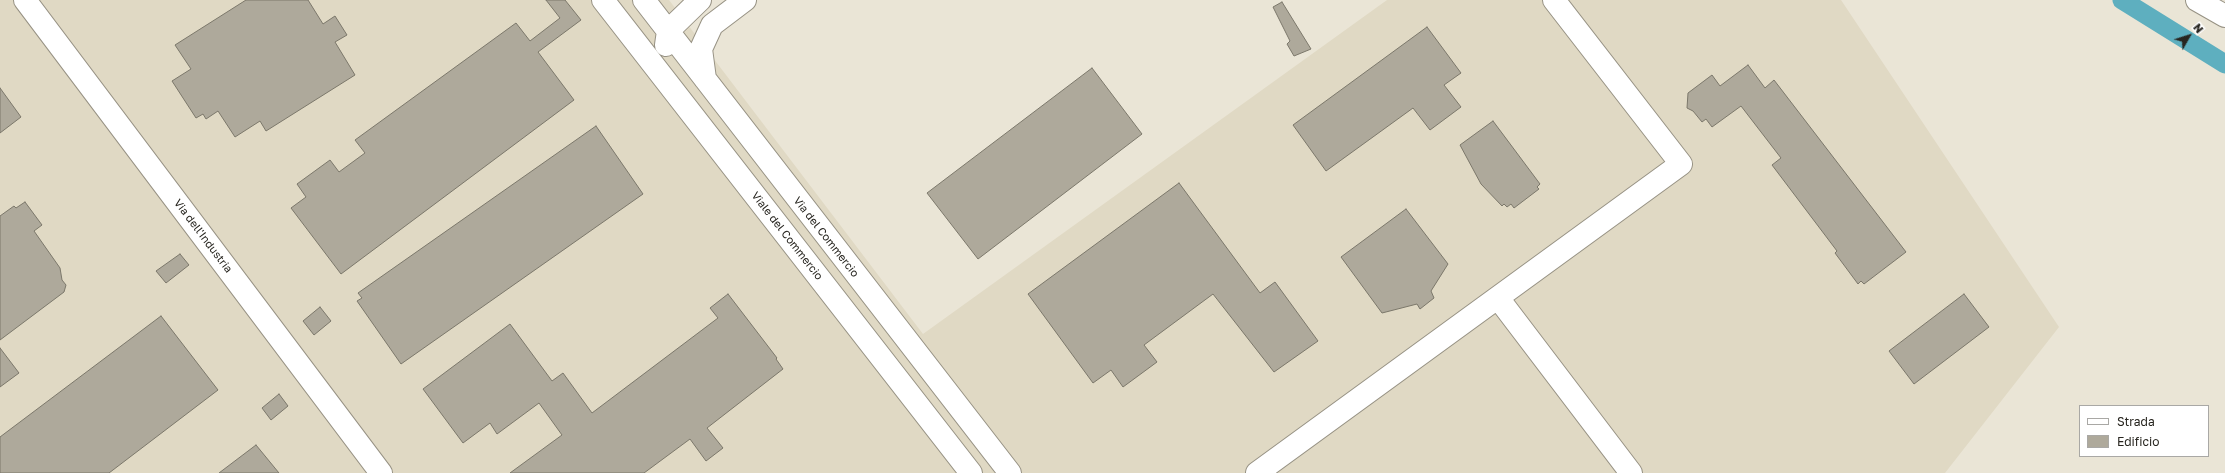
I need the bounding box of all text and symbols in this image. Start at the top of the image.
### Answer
north arrow [2169,16,2209,56]
text: N [2191,21,2206,35]
street label: Viale del Commercio [749,189,825,283]
street label: Via del Commercio [791,194,861,280]
street label: Via dell'Industria [171,197,235,275]
legend [2079,405,2209,457]
text: Strada [2117,414,2155,429]
text: Edificio [2117,434,2159,449]

